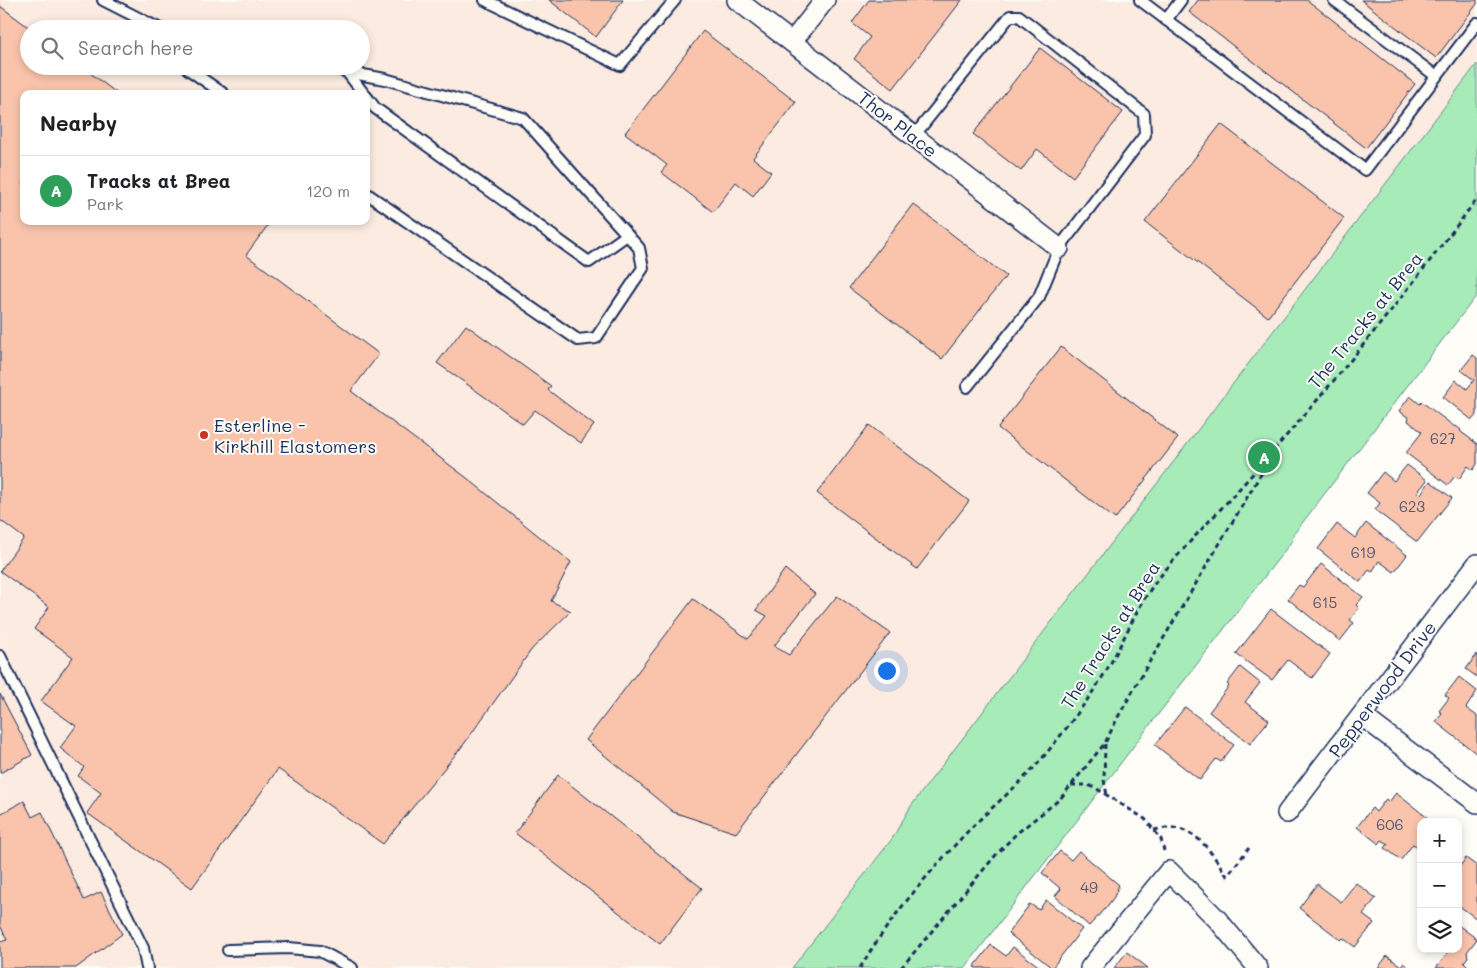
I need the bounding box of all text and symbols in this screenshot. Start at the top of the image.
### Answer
search box [20,20,370,75]
icon: search [38,34,66,62]
text: Search here [78,35,194,60]
street label: Thor Place [854,86,942,162]
text: Nearby [40,109,117,136]
text: Tracks at Brea [87,168,230,193]
text: A [50,180,62,201]
text: 120 m [306,180,350,201]
text: Park [87,193,123,214]
street label: The Tracks at Brea [1302,247,1428,393]
place label: Esterline - Kirkhill Elastomers [214,413,376,458]
house number: 627 [1430,428,1456,448]
marker: Esterline - Kirkhill Elastomers [198,429,210,441]
pin: A [1248,438,1280,476]
house number: 623 [1399,496,1425,516]
house number: 619 [1351,542,1375,562]
street label: The Tracks at Brea [1055,557,1165,713]
house number: 615 [1313,592,1337,612]
street label: Pepperwood Drive [1323,616,1441,762]
your location [874,658,900,684]
house number: 606 [1376,814,1404,834]
map controls [1417,818,1462,953]
button: + [1417,818,1462,863]
button: − [1417,863,1462,908]
house number: 49 [1080,877,1098,897]
button: layers [1417,908,1462,953]

